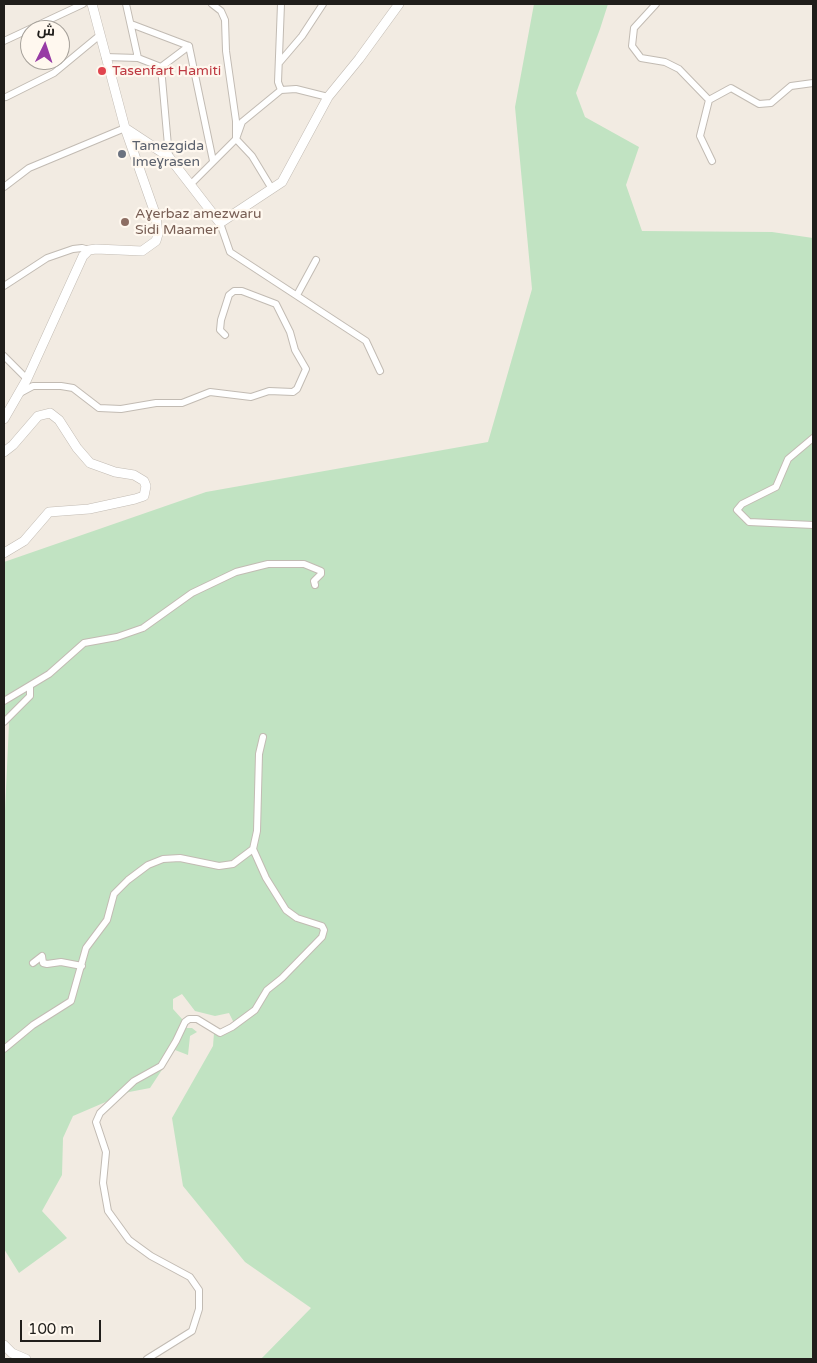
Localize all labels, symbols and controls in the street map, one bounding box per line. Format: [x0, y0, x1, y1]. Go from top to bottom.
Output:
north arrow [20, 20, 70, 70]
text: ش [36, 21, 56, 40]
place label: Tasenfart Hamiti [112, 63, 221, 79]
marker: Tasenfart Hamiti [96, 65, 108, 77]
place label: Tamezgida Imeɣrasen [132, 138, 204, 170]
marker: Tamezgida Imeɣrasen [116, 148, 128, 160]
place label: Aɣerbaz amezwaru Sidi Maamer [135, 206, 261, 238]
marker: Aɣerbaz amezwaru Sidi Maamer [119, 216, 131, 228]
scale bar [22, 1310, 104, 1342]
text: 100 m [28, 1320, 74, 1338]

